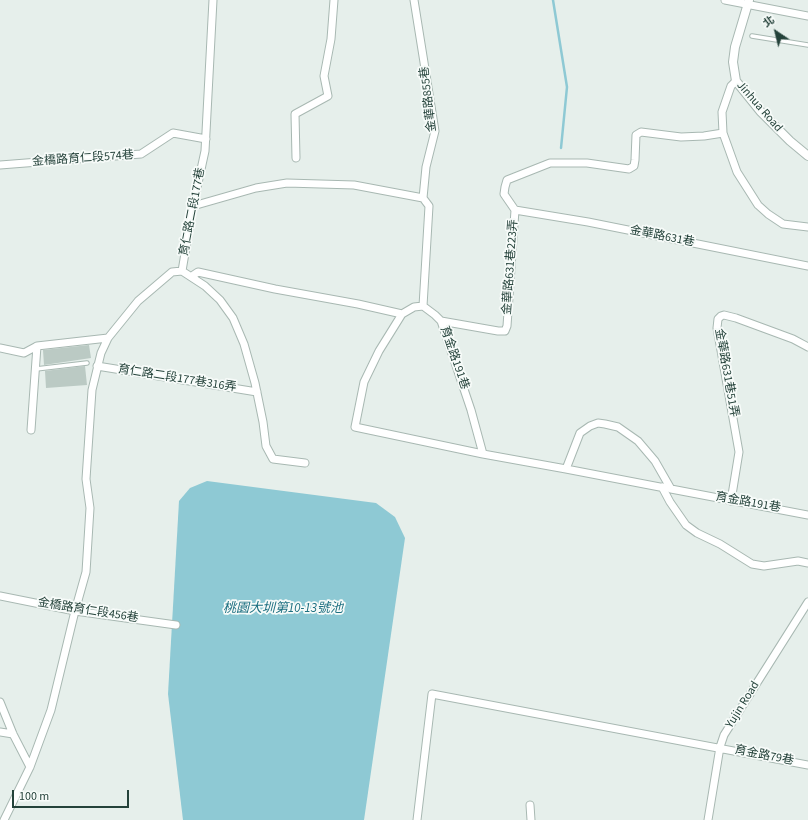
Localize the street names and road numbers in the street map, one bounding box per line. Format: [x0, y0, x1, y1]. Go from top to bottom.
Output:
street label: 金華路855巷 [418, 65, 440, 133]
street label: Jinhua Road [733, 79, 785, 135]
street label: 金橋路育仁段574巷 [32, 148, 134, 170]
street label: 育仁路二段177巷 [177, 167, 209, 257]
street label: 金華路631巷223弄 [500, 219, 522, 315]
street label: 金華路631巷 [628, 224, 696, 250]
street label: 育金路191巷 [436, 325, 472, 391]
street label: 金華路631巷51弄 [711, 328, 741, 418]
street label: 育仁路二段177巷316弄 [117, 363, 237, 395]
street label: 育金路191巷 [714, 490, 782, 516]
street label: 金橋路育仁段456巷 [37, 596, 139, 626]
street label: Yujin Road [723, 679, 763, 731]
street label: 育金路79巷 [733, 743, 795, 769]

